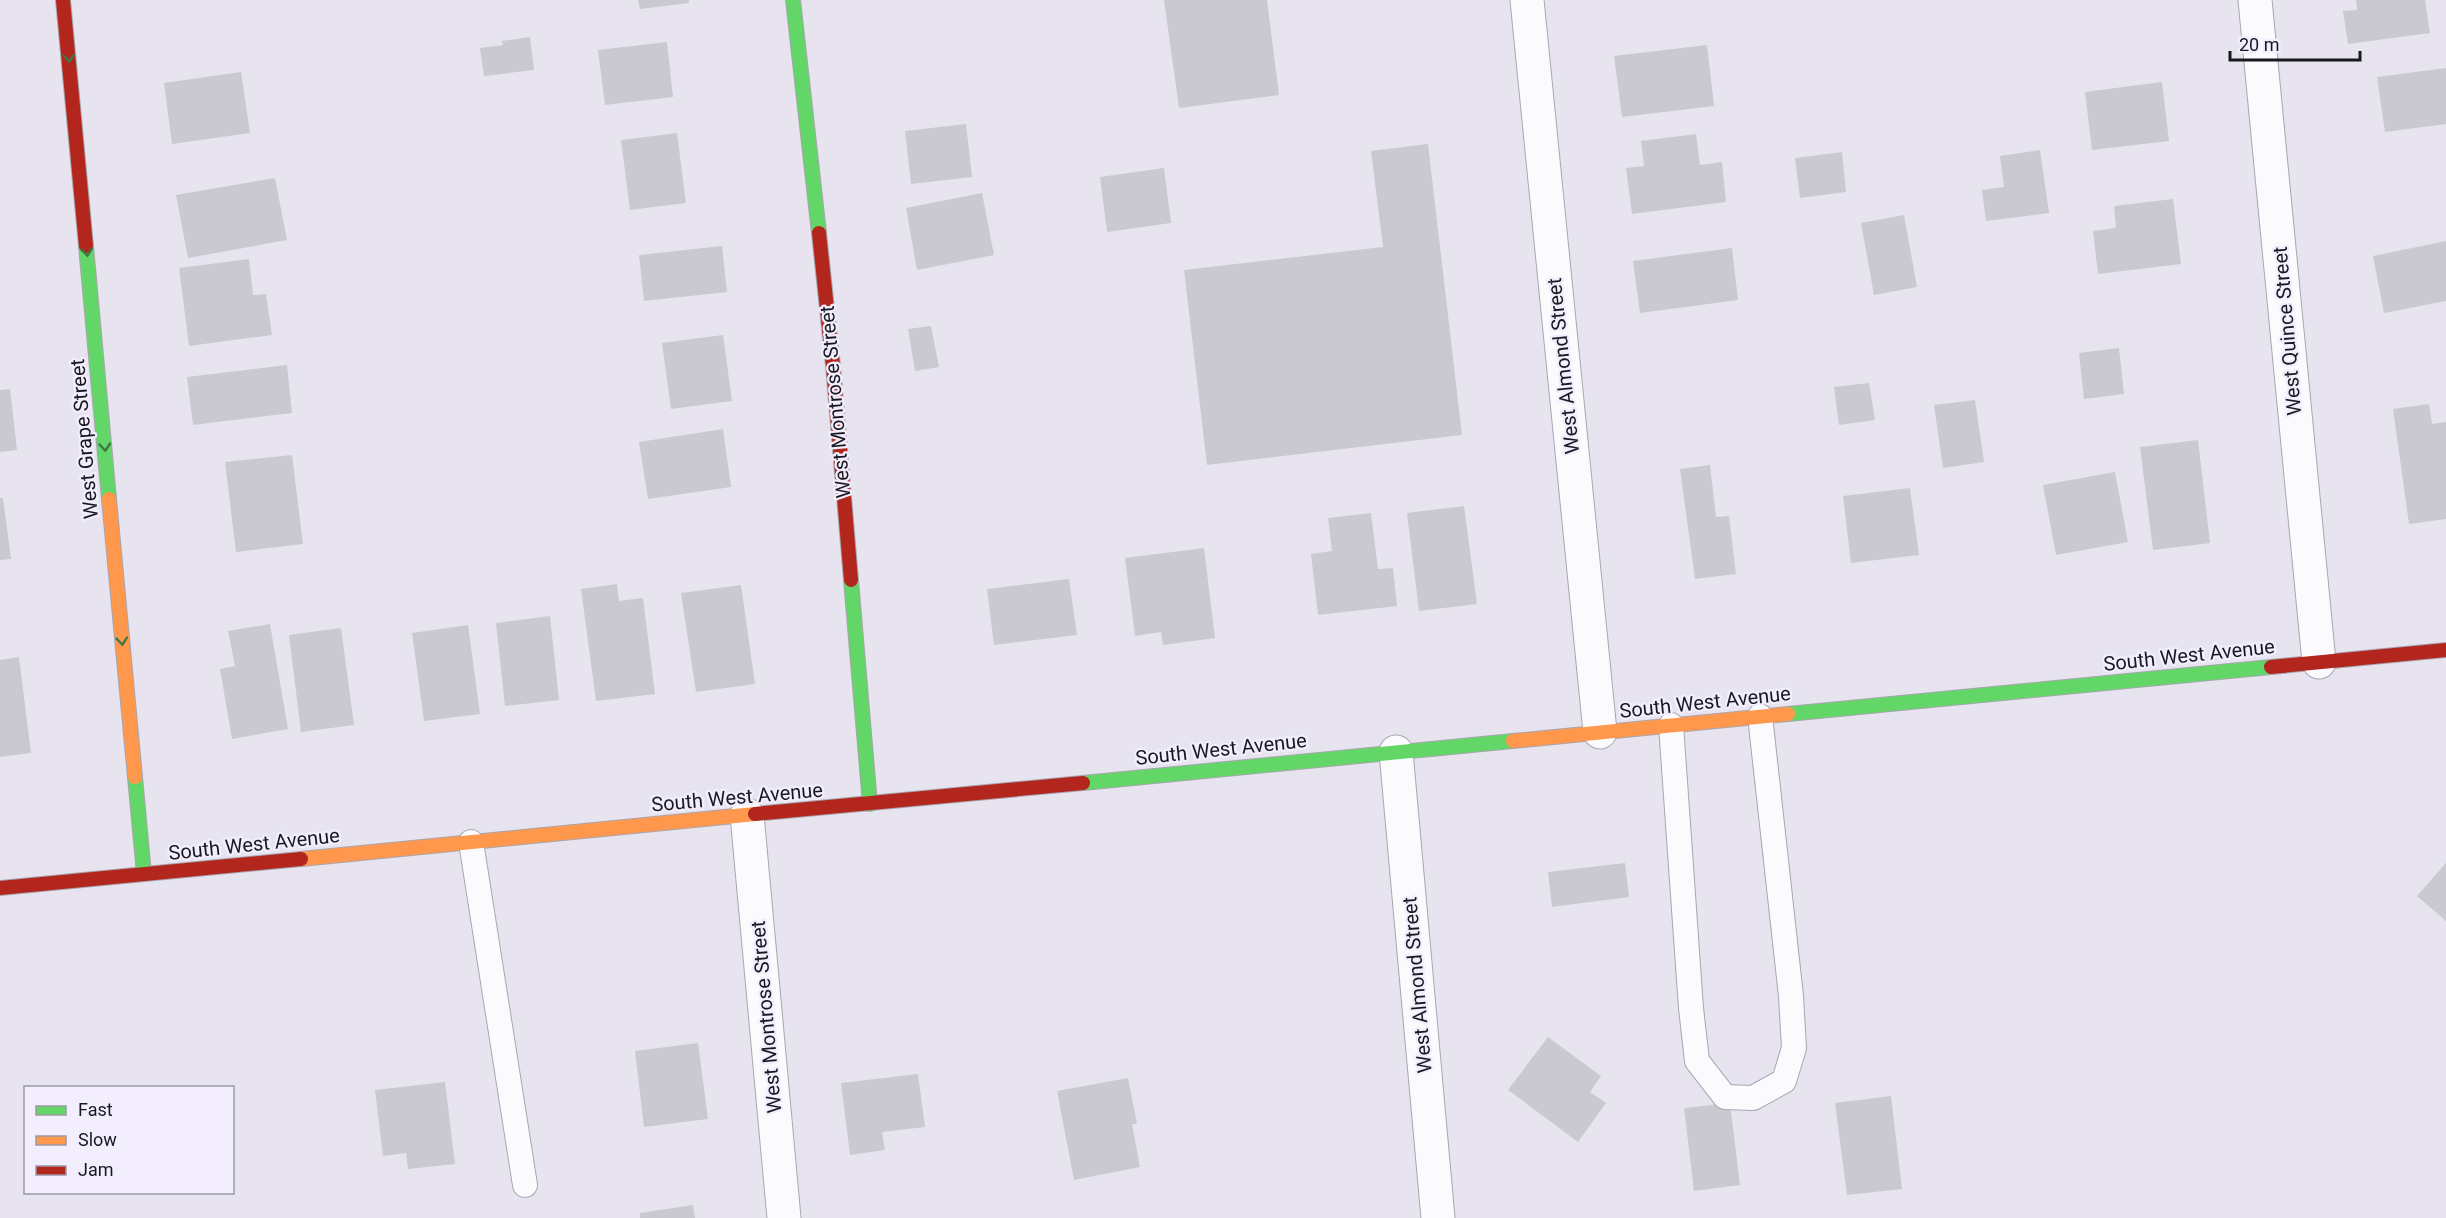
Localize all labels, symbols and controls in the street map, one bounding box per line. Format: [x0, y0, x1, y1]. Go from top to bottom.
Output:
scale bar [2230, 24, 2360, 62]
text: 20 m [2239, 34, 2279, 55]
one-way arrow [62, 54, 75, 63]
street label: West Quince Street [2268, 246, 2306, 416]
one-way arrow [80, 248, 93, 257]
street label: West Almond Street [1542, 277, 1584, 455]
street label: West Montrose Street [815, 305, 855, 499]
street label: West Grape Street [65, 358, 103, 520]
one-way arrow [98, 442, 111, 451]
street label: South West Avenue [2102, 634, 2276, 676]
one-way arrow [115, 636, 128, 645]
street label: South West Avenue [1618, 681, 1792, 723]
street label: South West Avenue [1134, 728, 1308, 770]
street label: South West Avenue [650, 778, 824, 816]
street label: South West Avenue [167, 823, 341, 865]
street label: West Almond Street [1397, 896, 1437, 1074]
street label: West Montrose Street [746, 920, 786, 1114]
legend [24, 1086, 234, 1194]
text: Fast [78, 1099, 113, 1120]
text: Slow [78, 1129, 117, 1150]
text: Jam [78, 1159, 114, 1180]

